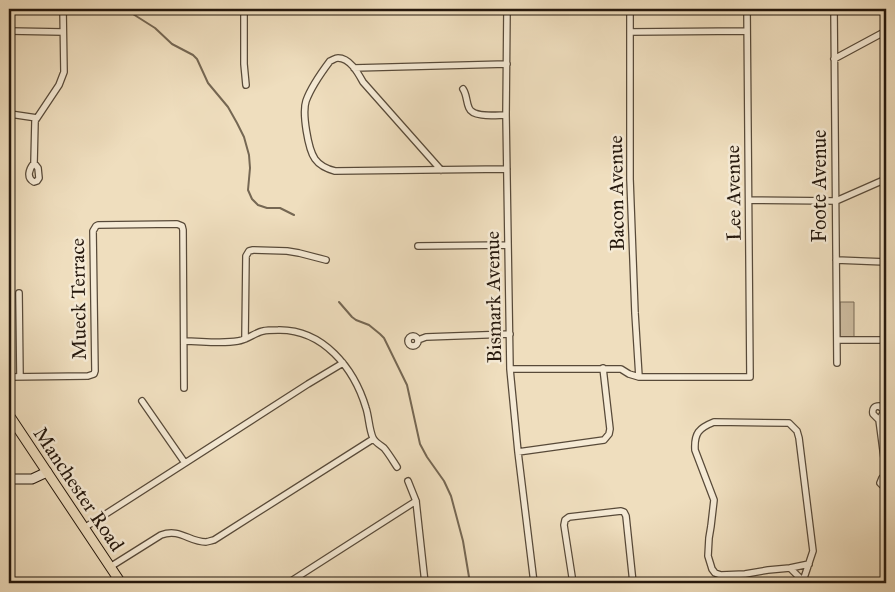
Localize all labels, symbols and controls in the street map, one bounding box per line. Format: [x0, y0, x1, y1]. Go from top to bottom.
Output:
street label: Foote Avenue [807, 130, 831, 242]
street label: Bacon Avenue [603, 135, 629, 251]
street label: Lee Avenue [720, 145, 746, 241]
street label: Bismark Avenue [480, 231, 506, 363]
street label: Mueck Terrace [65, 238, 91, 360]
street label: Manchester Road [29, 422, 129, 556]

